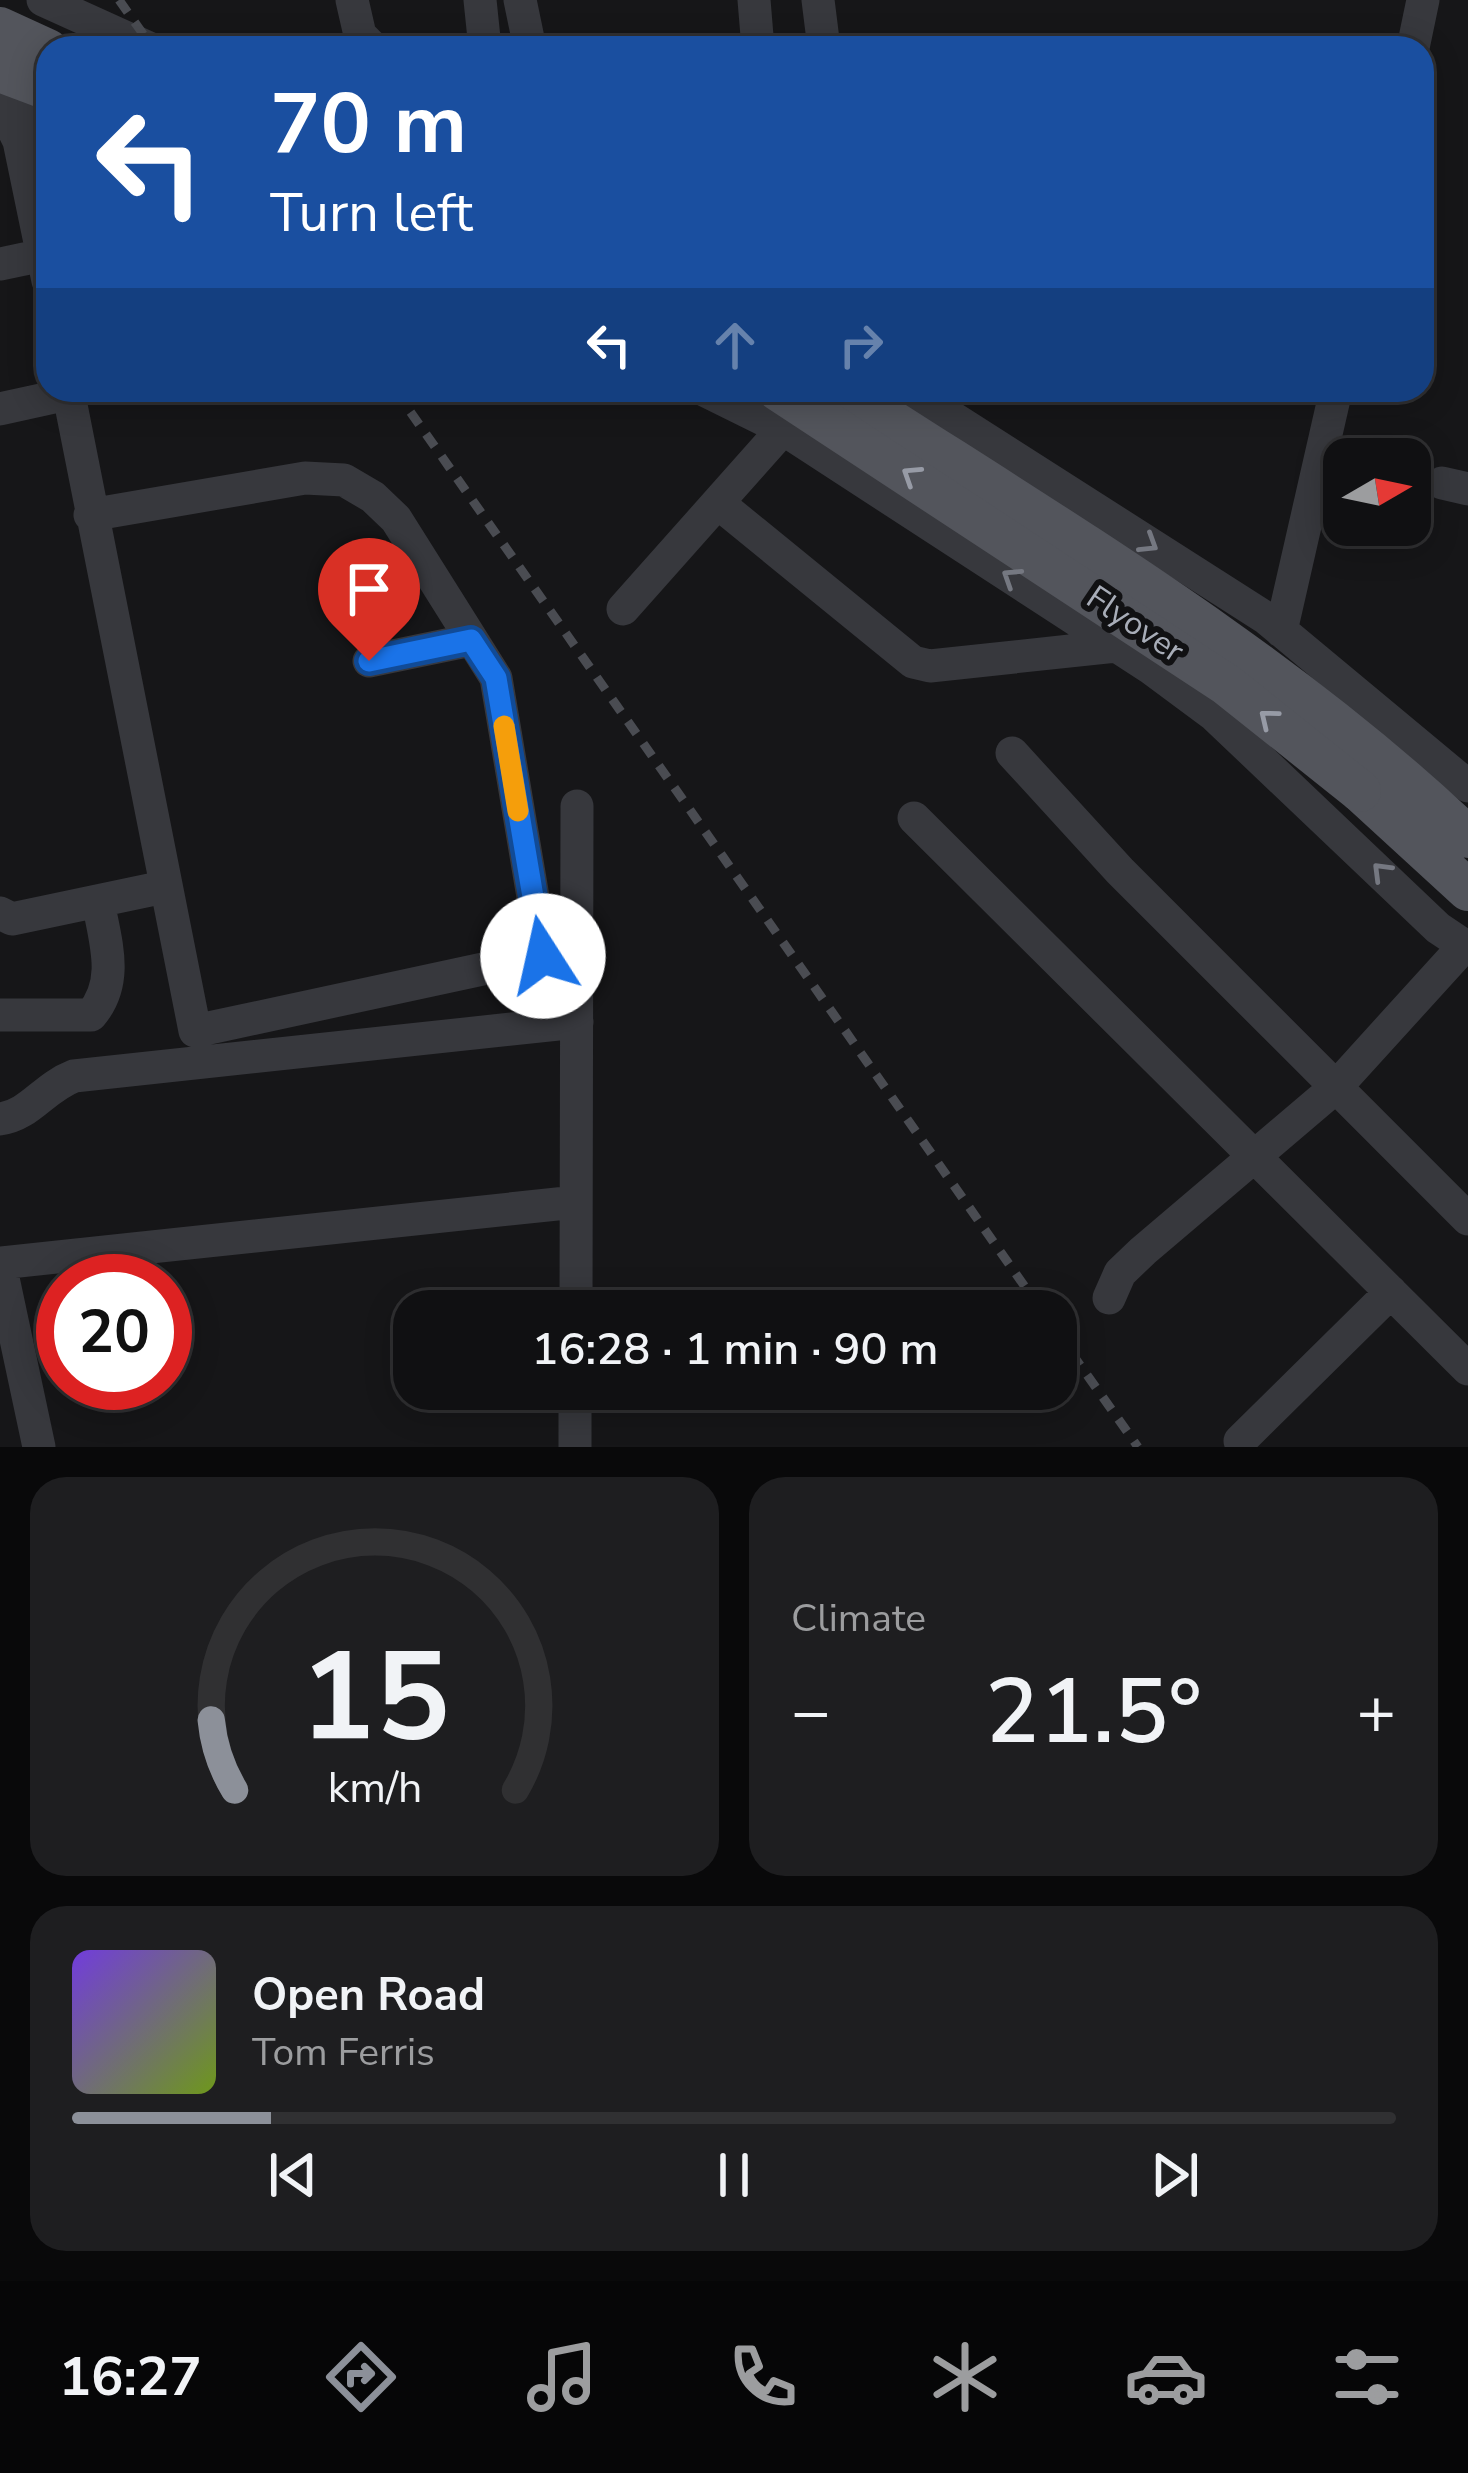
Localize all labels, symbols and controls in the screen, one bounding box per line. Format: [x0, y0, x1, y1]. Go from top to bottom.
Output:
text: 70 m [270, 67, 467, 182]
icon: left [72, 84, 228, 240]
text: Turn left [270, 176, 473, 250]
icon: left [576, 312, 642, 378]
icon: ahead [702, 312, 768, 378]
icon: right [828, 312, 894, 378]
north arrow [1323, 438, 1431, 546]
map controls [1323, 438, 1431, 546]
one-way arrow [903, 468, 925, 490]
one-way arrow [1136, 529, 1158, 552]
pin [318, 538, 420, 661]
icon: arrive [336, 556, 402, 622]
one-way arrow [1002, 569, 1024, 591]
street label: Flyover [1078, 575, 1193, 673]
one-way arrow [1260, 711, 1282, 732]
one-way arrow [1373, 863, 1395, 885]
position arrow [480, 893, 606, 1019]
speed limit sign: 20 [36, 1254, 192, 1410]
text: 16:28 · 1 min · 90 m [532, 1319, 938, 1380]
text: Climate [791, 1592, 926, 1645]
text: 15 [300, 1613, 449, 1783]
text: 21.5° [985, 1651, 1202, 1774]
text: − [791, 1667, 831, 1757]
text: + [1356, 1667, 1396, 1757]
text: km/h [327, 1758, 422, 1816]
text: Open Road [252, 1965, 485, 2026]
text: Tom Ferris [252, 2026, 435, 2079]
icon: previous [260, 2142, 326, 2208]
icon: pause [701, 2142, 767, 2208]
icon: next [1142, 2142, 1208, 2208]
icon: directions [319, 2335, 403, 2419]
icon: music [520, 2335, 604, 2419]
icon: phone [721, 2335, 805, 2419]
icon: climate [923, 2335, 1007, 2419]
icon: car [1124, 2335, 1208, 2419]
icon: filters [1325, 2335, 1409, 2419]
text: 16:27 [59, 2340, 202, 2414]

